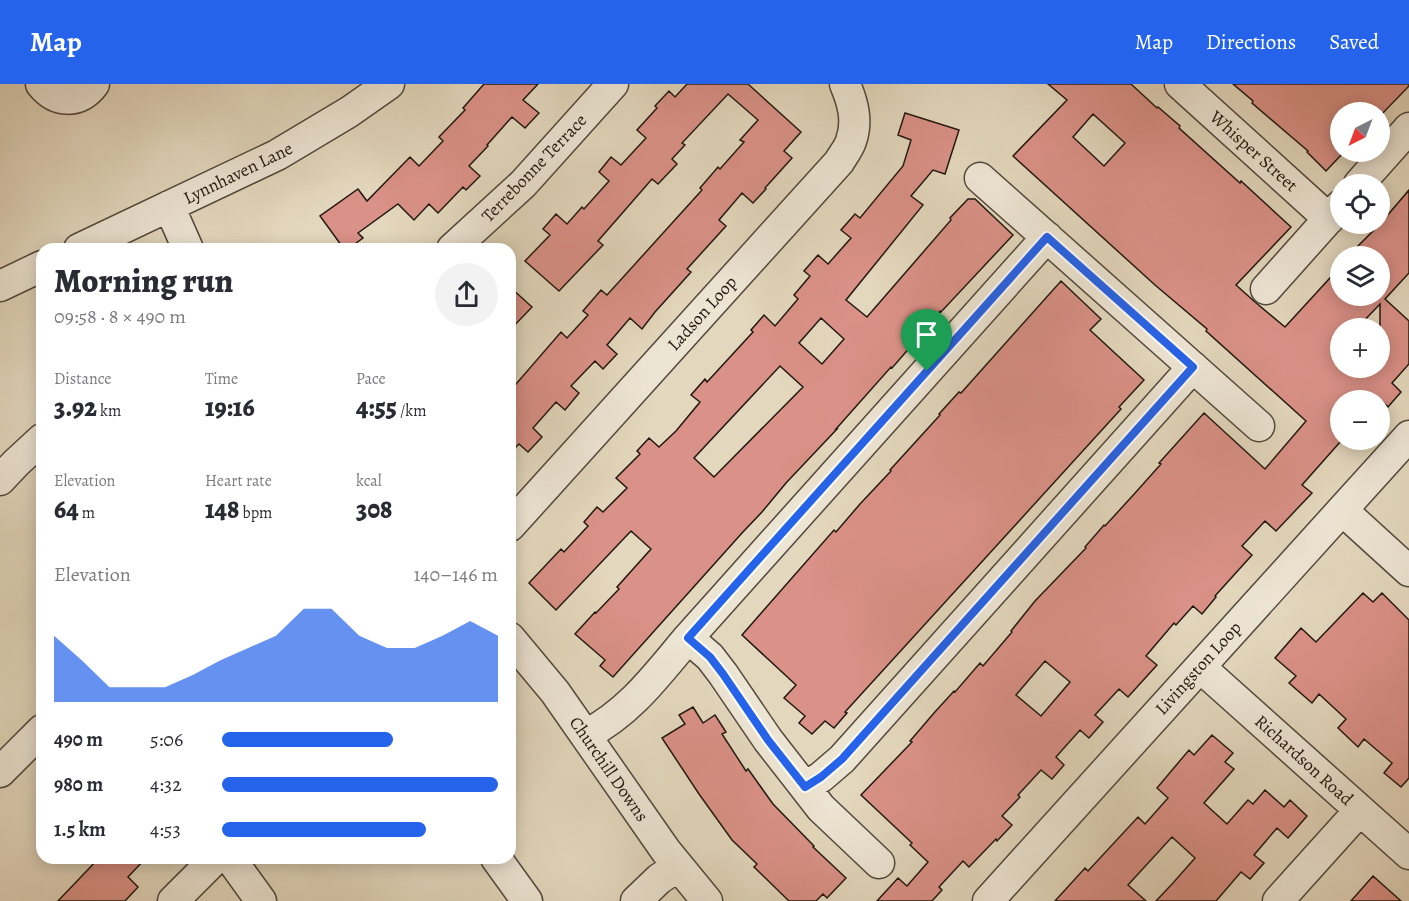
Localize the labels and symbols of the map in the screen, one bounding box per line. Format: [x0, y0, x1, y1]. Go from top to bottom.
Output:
north arrow [1330, 102, 1390, 162]
street label: Whisper Street [1204, 104, 1303, 197]
street label: Terrebonne Terrace [476, 109, 592, 227]
street label: Lynnhaven Lane [179, 136, 297, 210]
street label: Ladson Loop [662, 270, 742, 356]
pin [901, 309, 952, 371]
street label: Livingston Loop [1150, 616, 1246, 720]
street label: Richardson Road [1250, 709, 1359, 811]
street label: Churchill Downs [564, 712, 654, 826]

